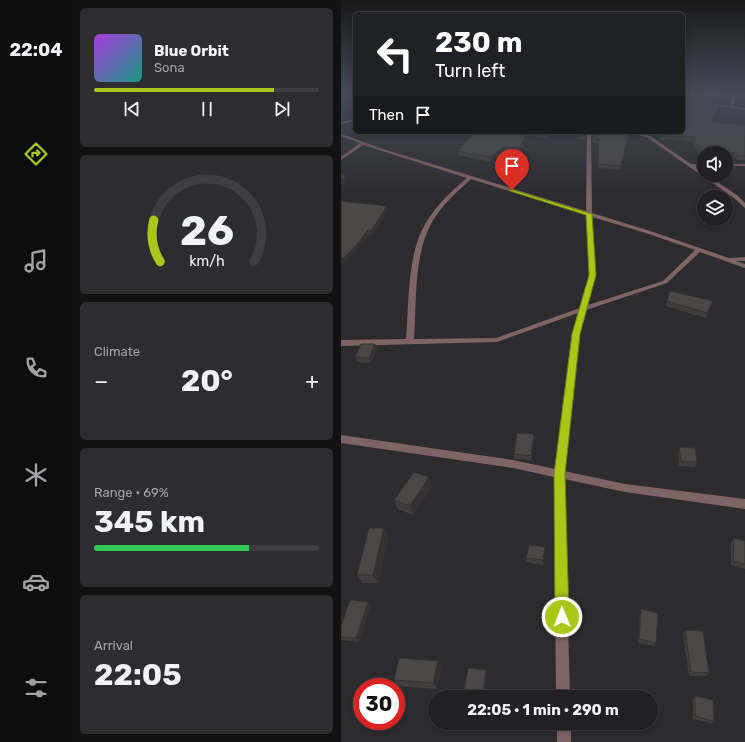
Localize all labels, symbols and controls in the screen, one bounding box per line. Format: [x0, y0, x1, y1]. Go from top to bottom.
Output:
text: 230 m [435, 26, 522, 59]
icon: left [369, 28, 421, 80]
text: 22:04 [9, 39, 63, 61]
text: Blue Orbit [154, 42, 229, 60]
text: Sona [154, 60, 185, 75]
text: Turn left [435, 60, 505, 82]
icon: previous [121, 98, 143, 120]
icon: pause [196, 98, 218, 120]
icon: next [271, 98, 293, 120]
icon: arrive [412, 104, 434, 126]
text: Then [369, 106, 404, 124]
icon: directions [22, 140, 50, 168]
map controls [697, 146, 733, 226]
button: sound [697, 146, 733, 182]
pin [495, 149, 529, 190]
icon: arrive [501, 155, 523, 177]
button: layers [697, 190, 733, 226]
text: 26 [179, 206, 234, 255]
icon: music [22, 247, 50, 275]
text: km/h [189, 253, 224, 270]
text: Climate [94, 344, 140, 359]
icon: phone [22, 354, 50, 382]
text: 20° [181, 363, 233, 399]
text: − [94, 368, 108, 395]
text: + [305, 368, 319, 395]
icon: climate [22, 461, 50, 489]
text: Range · 69% [94, 485, 169, 500]
text: 345 km [94, 504, 205, 540]
icon: car [22, 568, 50, 596]
position arrow [541, 596, 583, 638]
text: Arrival [94, 638, 133, 653]
text: 22:05 [94, 657, 182, 693]
icon: filters [22, 674, 50, 702]
speed limit sign: 30 [353, 678, 405, 730]
text: 22:05 · 1 min · 290 m [467, 701, 619, 719]

